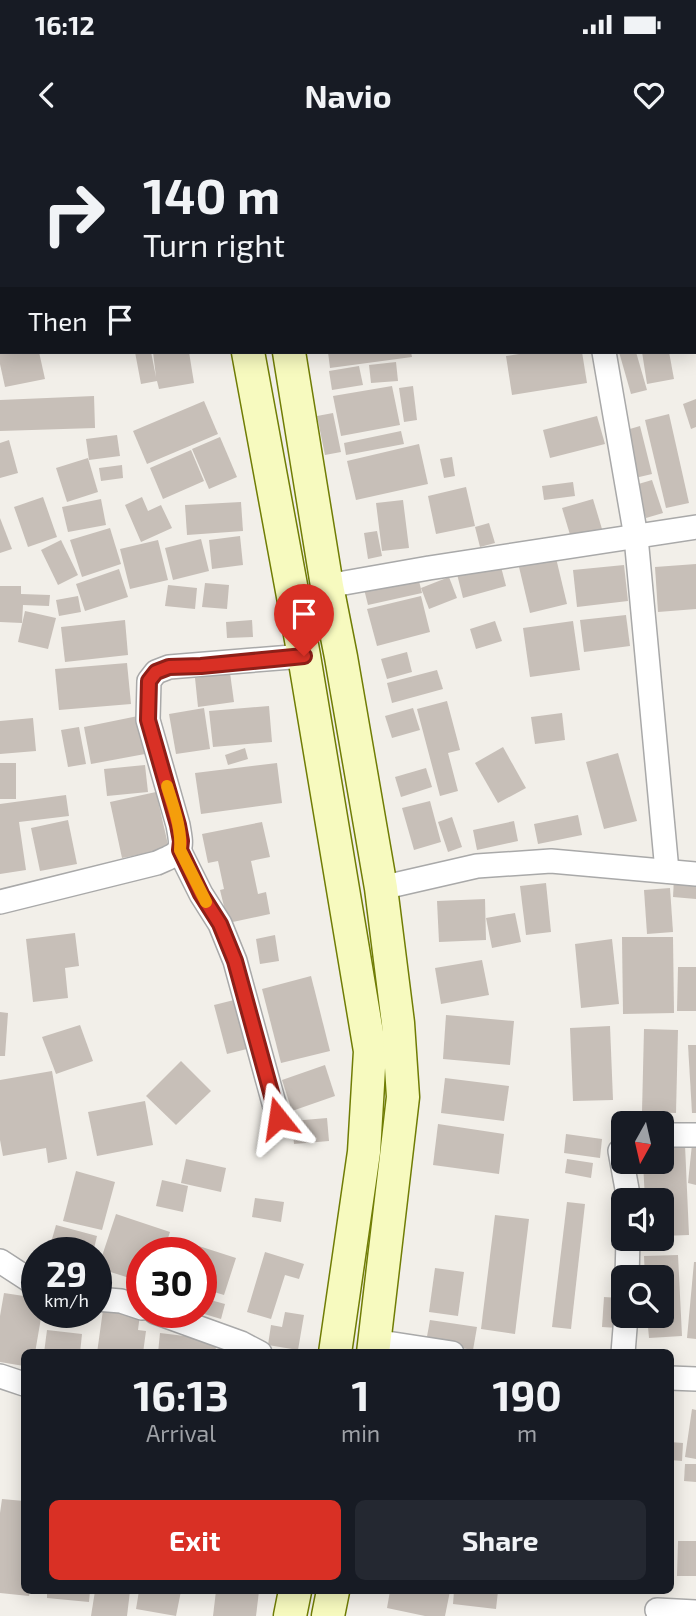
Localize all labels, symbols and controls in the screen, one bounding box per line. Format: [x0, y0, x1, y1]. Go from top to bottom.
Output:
text: 16:12 [35, 9, 95, 40]
icon: back [28, 76, 66, 114]
text: Navio [304, 76, 392, 114]
icon: heart [630, 76, 668, 114]
text: 140 m [143, 165, 280, 224]
icon: right [28, 168, 119, 259]
text: Turn right [143, 225, 285, 263]
icon: arrive [101, 301, 139, 339]
text: Then [28, 305, 87, 336]
pin [274, 584, 334, 656]
icon: arrive [285, 595, 323, 633]
position arrow [241, 1081, 315, 1155]
north arrow [611, 1111, 674, 1174]
map controls [611, 1111, 674, 1328]
button: sound [611, 1188, 674, 1251]
speed limit sign: 30 [126, 1237, 217, 1328]
text: 29 [46, 1252, 87, 1294]
button: search [611, 1265, 674, 1328]
text: km/h [44, 1289, 89, 1311]
text: 16:13 [133, 1369, 229, 1419]
text: 1 [352, 1369, 370, 1419]
text: 190 [492, 1369, 562, 1419]
text: Arrival [146, 1419, 216, 1447]
text: min [341, 1419, 380, 1447]
text: m [517, 1419, 537, 1447]
button: Exit [49, 1500, 341, 1580]
button: Share [355, 1500, 646, 1580]

